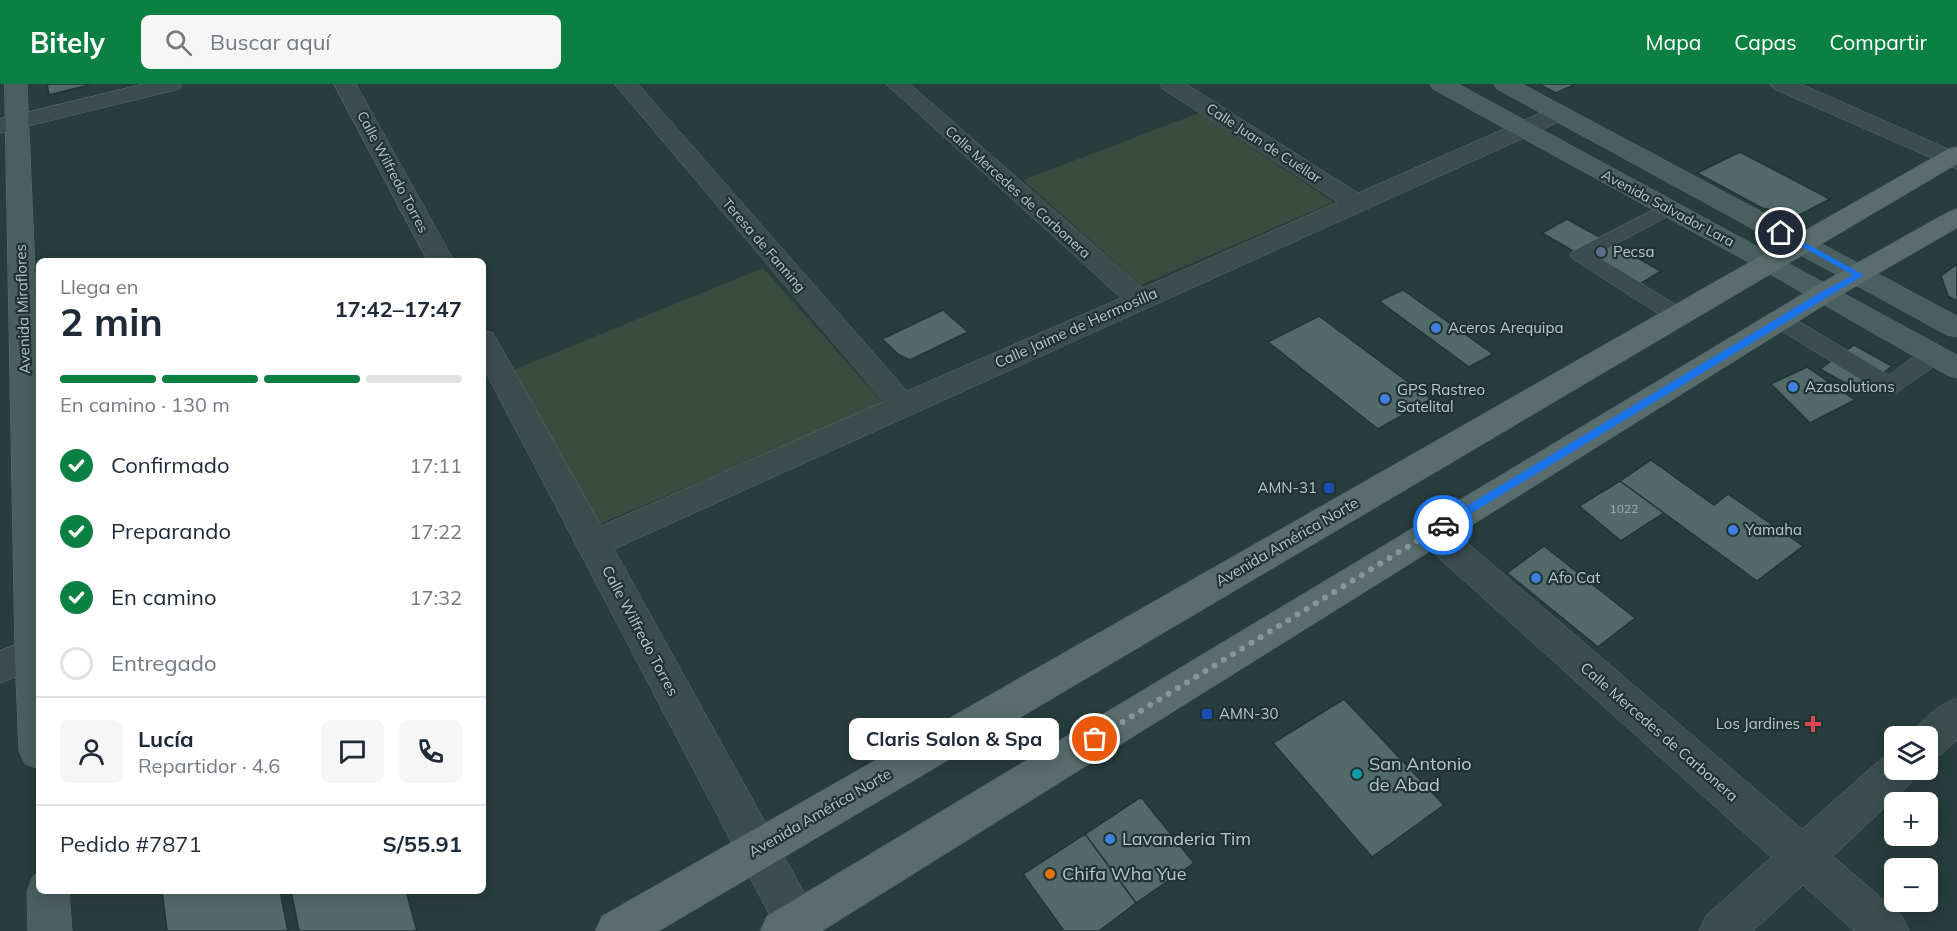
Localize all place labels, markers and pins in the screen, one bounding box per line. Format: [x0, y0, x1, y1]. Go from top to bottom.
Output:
pin [1755, 207, 1806, 258]
place label: Pecsa [1613, 242, 1654, 261]
marker: Pecsa [1594, 245, 1608, 259]
place label: Aceros Arequipa [1448, 318, 1563, 337]
marker: Aceros Arequipa [1429, 321, 1443, 335]
place label: Azasolutions [1805, 377, 1895, 396]
place label: GPS Rastreo Satelital [1397, 380, 1485, 416]
marker: Azasolutions [1786, 380, 1800, 394]
marker: GPS Rastreo Satelital [1378, 392, 1392, 406]
place label: AMN-31 [1257, 478, 1317, 497]
marker: AMN-31 [1322, 481, 1336, 495]
place label: Yamaha [1744, 520, 1802, 539]
marker: Yamaha [1726, 523, 1740, 537]
place label: Afo Cat [1548, 568, 1601, 587]
marker: Afo Cat [1529, 571, 1543, 585]
place label: AMN-30 [1219, 704, 1279, 723]
marker: AMN-30 [1200, 707, 1214, 721]
pin [1069, 713, 1120, 764]
place label: Los Jardines [1716, 714, 1800, 733]
marker: Los Jardines [1804, 715, 1822, 733]
callout: Claris Salon & Spa [849, 718, 1059, 760]
place label: San Antonio de Abad [1369, 752, 1472, 796]
marker: San Antonio de Abad [1350, 767, 1364, 781]
place label: Lavanderia Tim [1122, 827, 1251, 850]
marker: Lavanderia Tim [1103, 832, 1117, 846]
place label: Chifa Wha Yue [1062, 862, 1187, 885]
marker: Chifa Wha Yue [1043, 867, 1057, 881]

